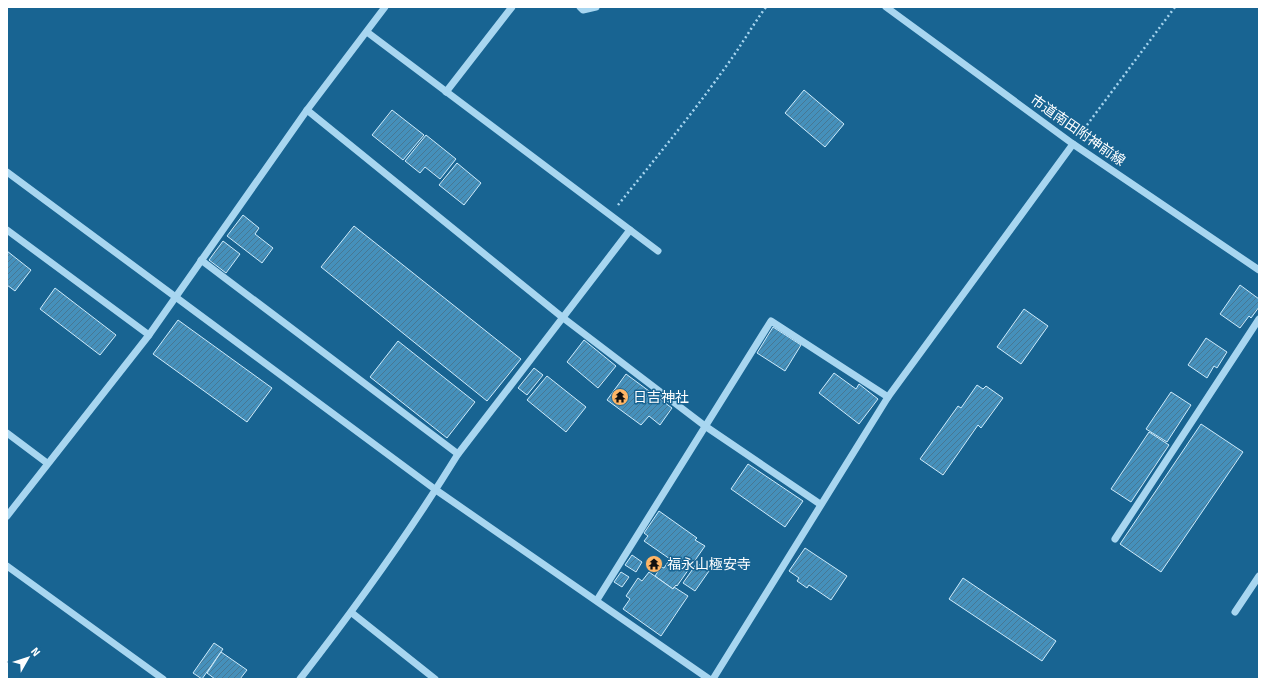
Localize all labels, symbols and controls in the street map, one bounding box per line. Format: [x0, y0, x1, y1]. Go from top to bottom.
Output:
street label: 市道南田附神前線 [1027, 91, 1128, 169]
temple icon: 日吉神社 [610, 387, 630, 407]
place label: 日吉神社 [633, 389, 689, 406]
temple icon: 福永山極安寺 [644, 554, 664, 574]
place label: 福永山極安寺 [667, 556, 751, 573]
north arrow [8, 638, 48, 678]
text: N [28, 645, 43, 659]

